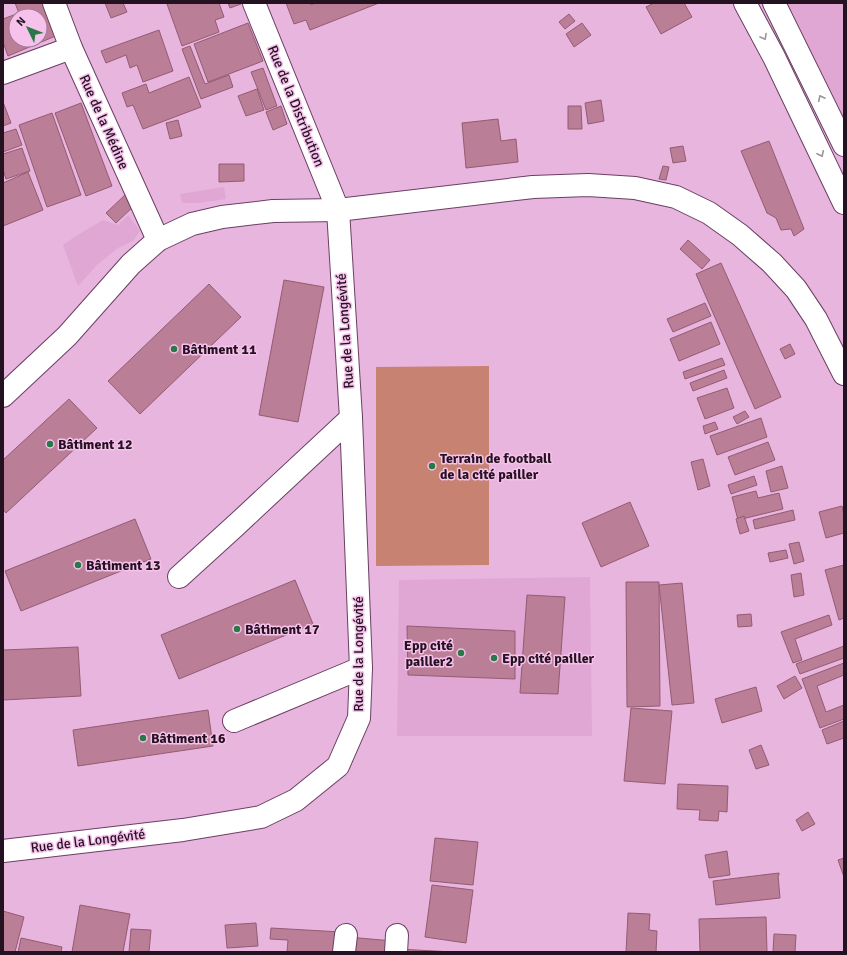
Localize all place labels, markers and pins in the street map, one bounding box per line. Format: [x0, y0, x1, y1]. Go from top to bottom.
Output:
place label: Bâtiment 11 [182, 341, 257, 358]
marker: Bâtiment 11 [169, 344, 179, 354]
place label: Bâtiment 12 [58, 436, 132, 453]
marker: Bâtiment 12 [45, 439, 55, 449]
place label: Terrain de football de la cité pailler [440, 450, 552, 483]
marker: Terrain de football de la cité pailler [427, 461, 437, 471]
place label: Bâtiment 13 [86, 557, 160, 574]
marker: Bâtiment 13 [73, 560, 83, 570]
place label: Bâtiment 17 [245, 621, 320, 638]
marker: Bâtiment 17 [232, 624, 242, 634]
place label: Epp cité pailler2 [404, 637, 453, 670]
marker: Epp cité pailler2 [456, 648, 466, 658]
place label: Epp cité pailler [502, 650, 595, 667]
marker: Epp cité pailler [489, 653, 499, 663]
place label: Bâtiment 16 [151, 730, 226, 747]
marker: Bâtiment 16 [138, 733, 148, 743]

